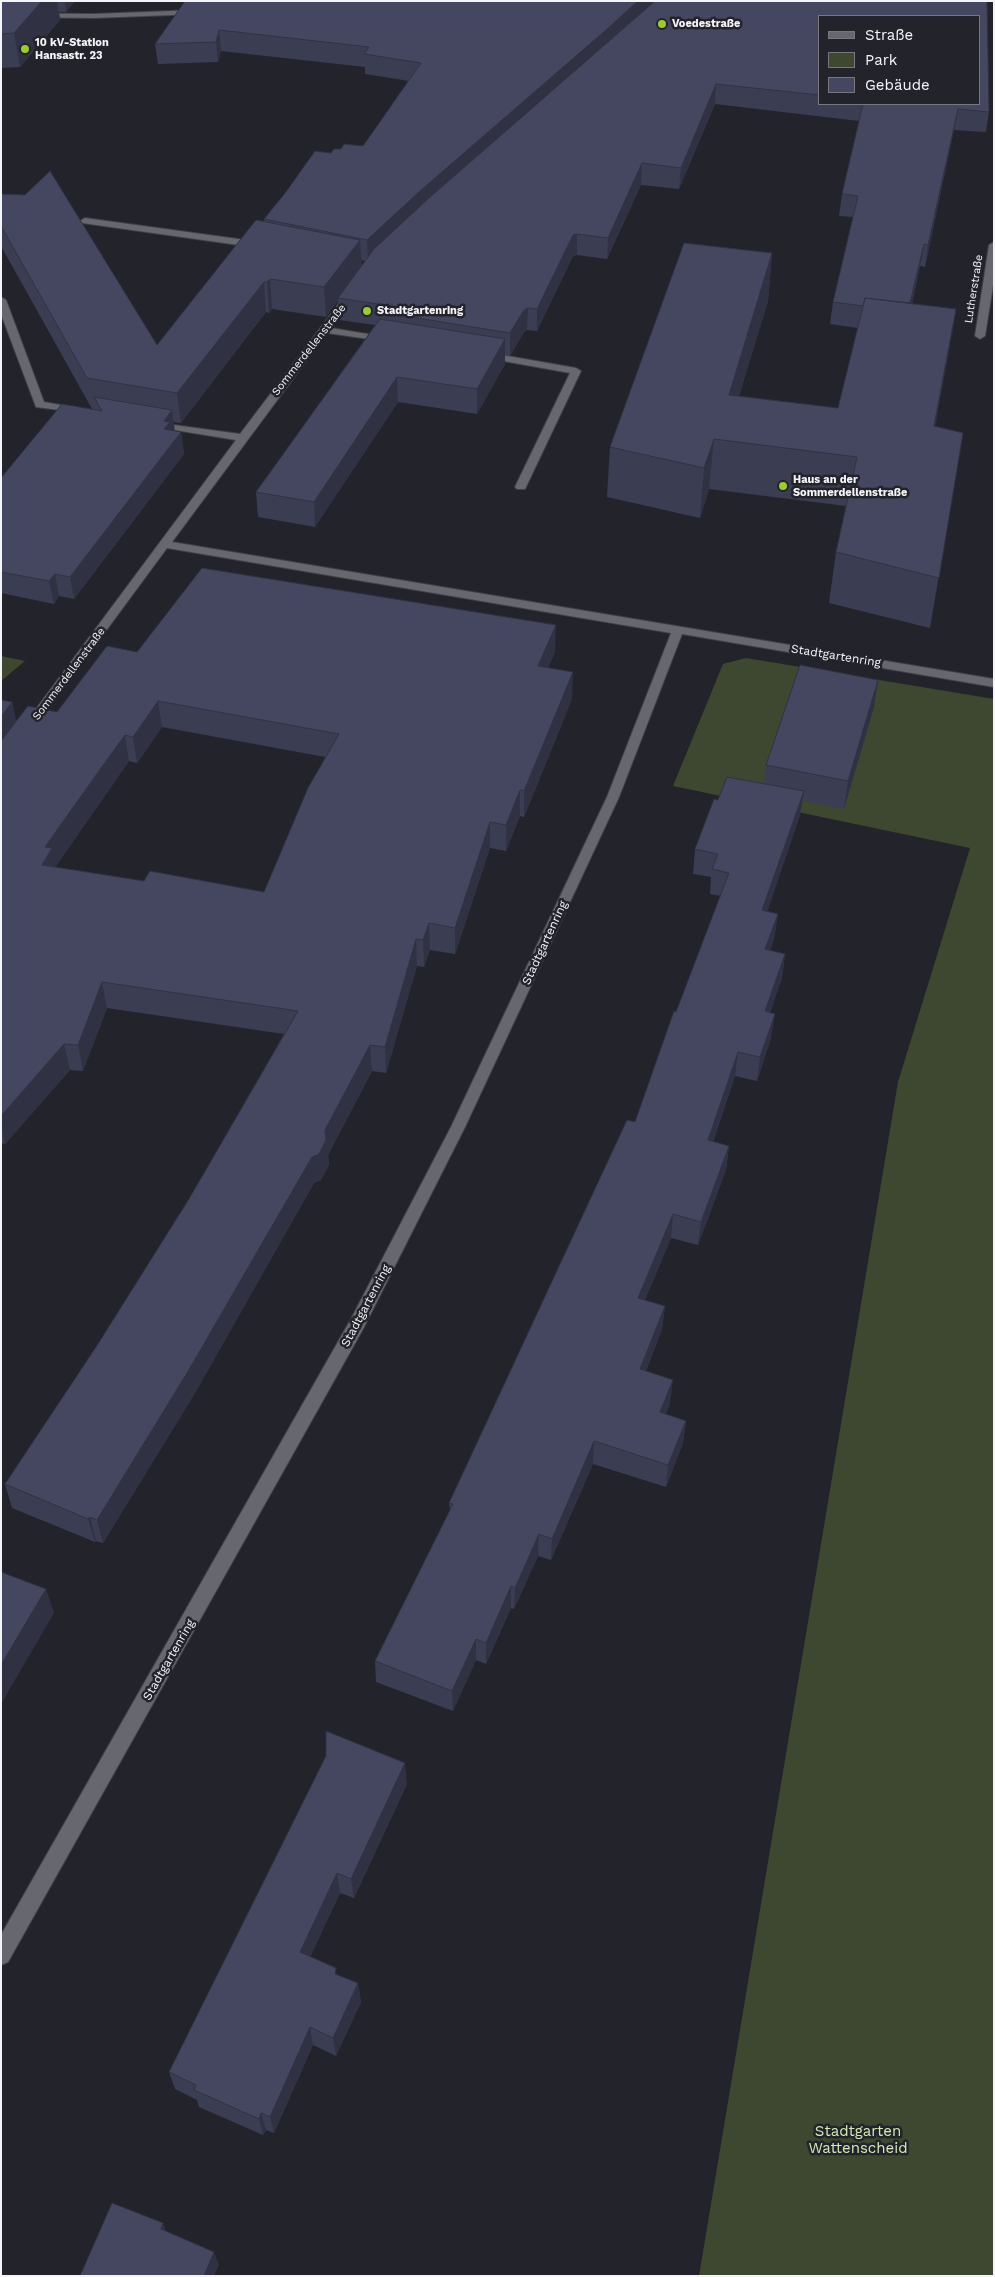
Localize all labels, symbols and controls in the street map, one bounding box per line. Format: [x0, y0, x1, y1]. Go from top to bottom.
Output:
legend [818, 15, 980, 105]
place label: Voedestraße [672, 17, 740, 31]
marker: Voedestraße [656, 18, 668, 30]
text: Straße [865, 26, 913, 44]
place label: 10 kV-Station Hansastr. 23 [35, 36, 109, 62]
marker: 10 kV-Station Hansastr. 23 [19, 43, 31, 55]
text: Park [865, 51, 897, 69]
text: Gebäude [865, 76, 930, 94]
street label: Lutherstraße [962, 254, 986, 324]
street label: Sommerdellenstraße [269, 302, 349, 398]
place label: Stadtgartenring [377, 304, 463, 318]
marker: Stadtgartenring [361, 305, 373, 317]
place label: Haus an der Sommerdellenstraße [793, 473, 907, 499]
marker: Haus an der Sommerdellenstraße [777, 480, 789, 492]
street label: Sommerdellenstraße [30, 625, 108, 723]
street label: Stadtgartenring [790, 642, 882, 670]
street label: Stadtgartenring [519, 899, 571, 987]
street label: Stadtgartenring [338, 1262, 394, 1350]
street label: Stadtgartenring [140, 1617, 198, 1703]
park label: Stadtgarten Wattenscheid [808, 2123, 908, 2158]

